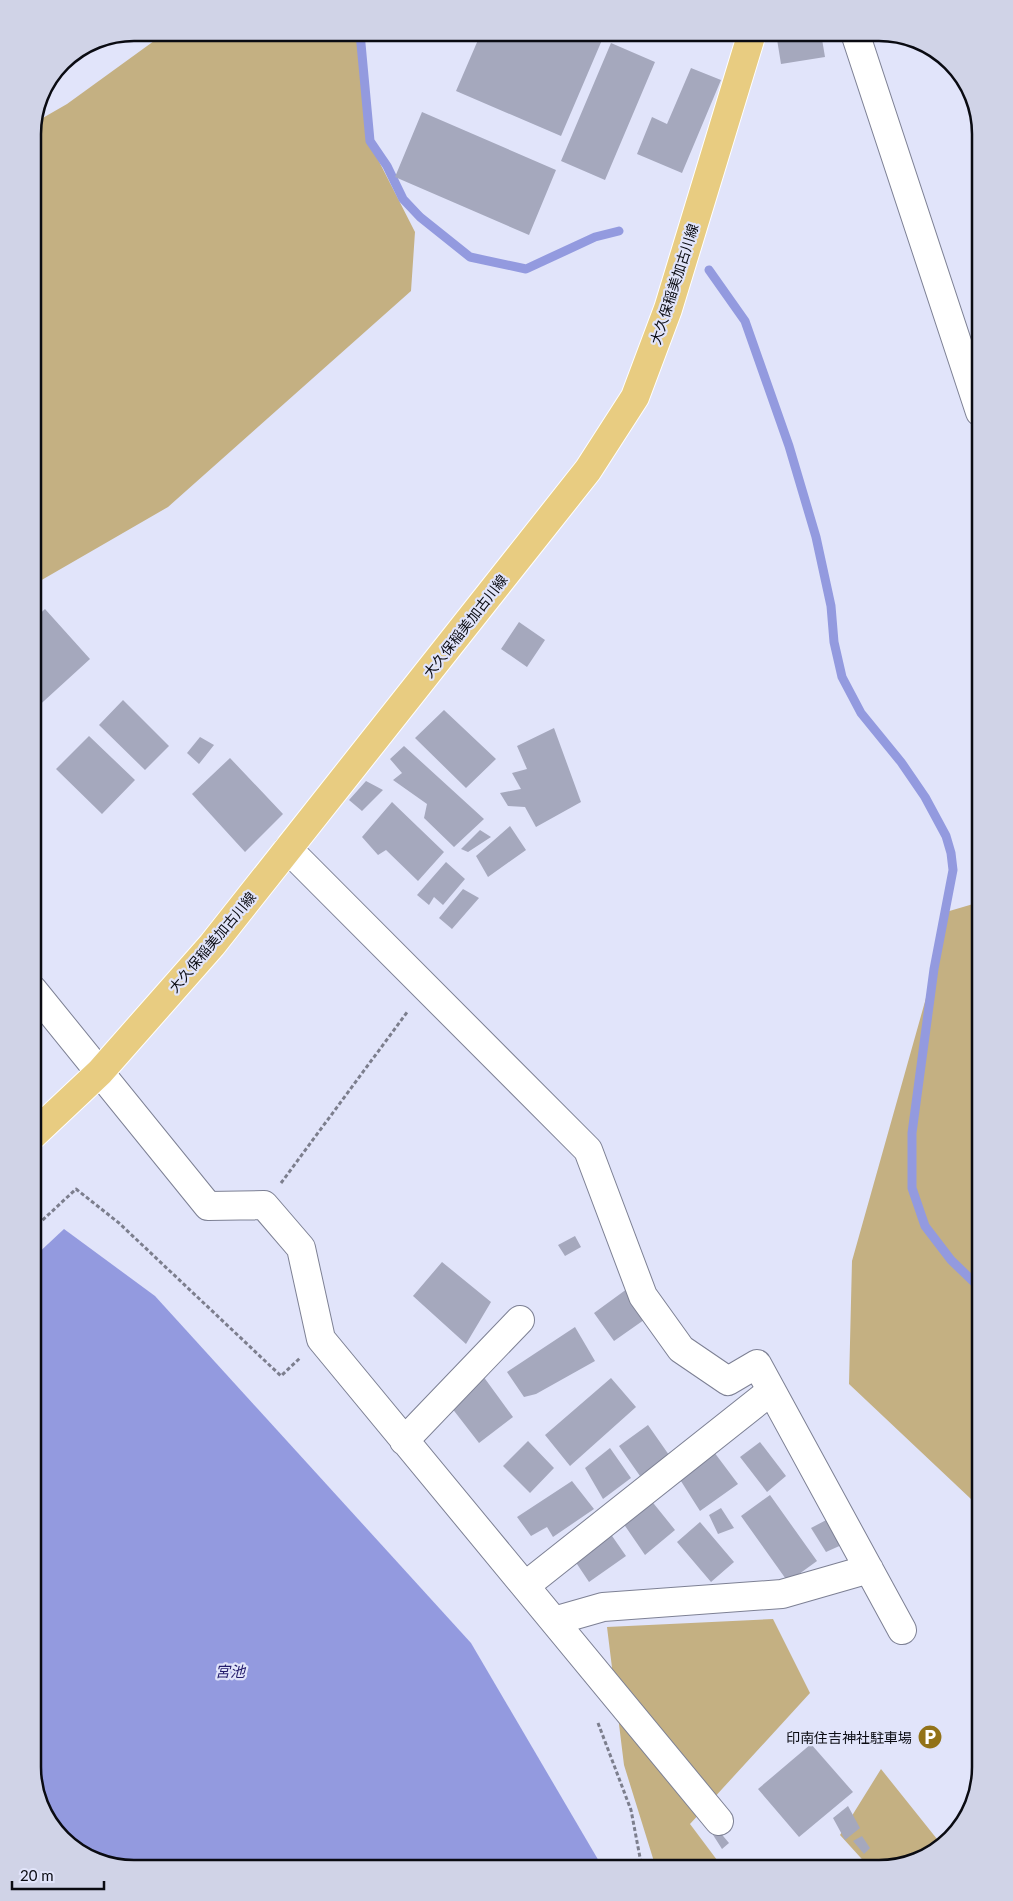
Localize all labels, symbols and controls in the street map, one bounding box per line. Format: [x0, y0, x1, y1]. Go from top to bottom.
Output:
street label: 大久保稲美加古川線 [646, 221, 702, 347]
street label: 大久保稲美加古川線 [420, 571, 510, 681]
street label: 大久保稲美加古川線 [165, 888, 259, 996]
water label: 宮池 [215, 1662, 247, 1680]
parking icon: 印南住吉神社駐車場 [917, 1724, 943, 1750]
place label: 印南住吉神社駐車場 [786, 1729, 912, 1746]
scale bar [12, 1858, 105, 1890]
text: 20 m [20, 1866, 54, 1884]

